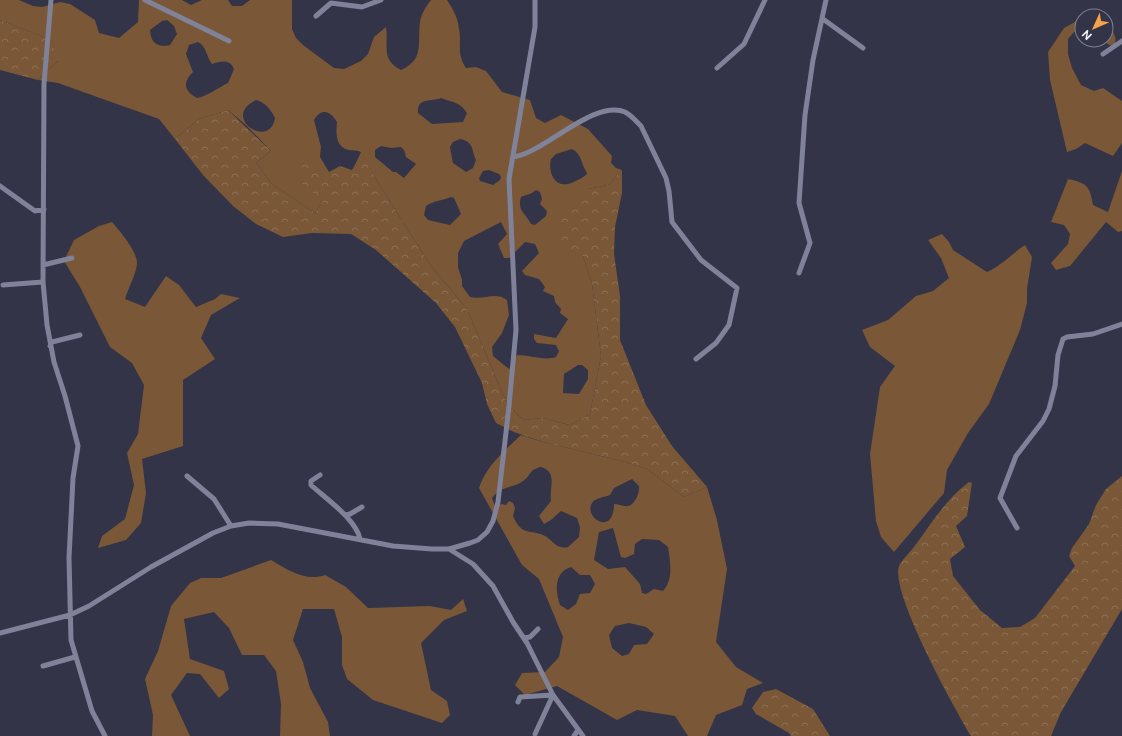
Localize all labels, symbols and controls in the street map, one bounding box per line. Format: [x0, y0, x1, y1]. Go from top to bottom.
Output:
north arrow [1074, 8, 1114, 48]
text: N [1080, 28, 1094, 42]

